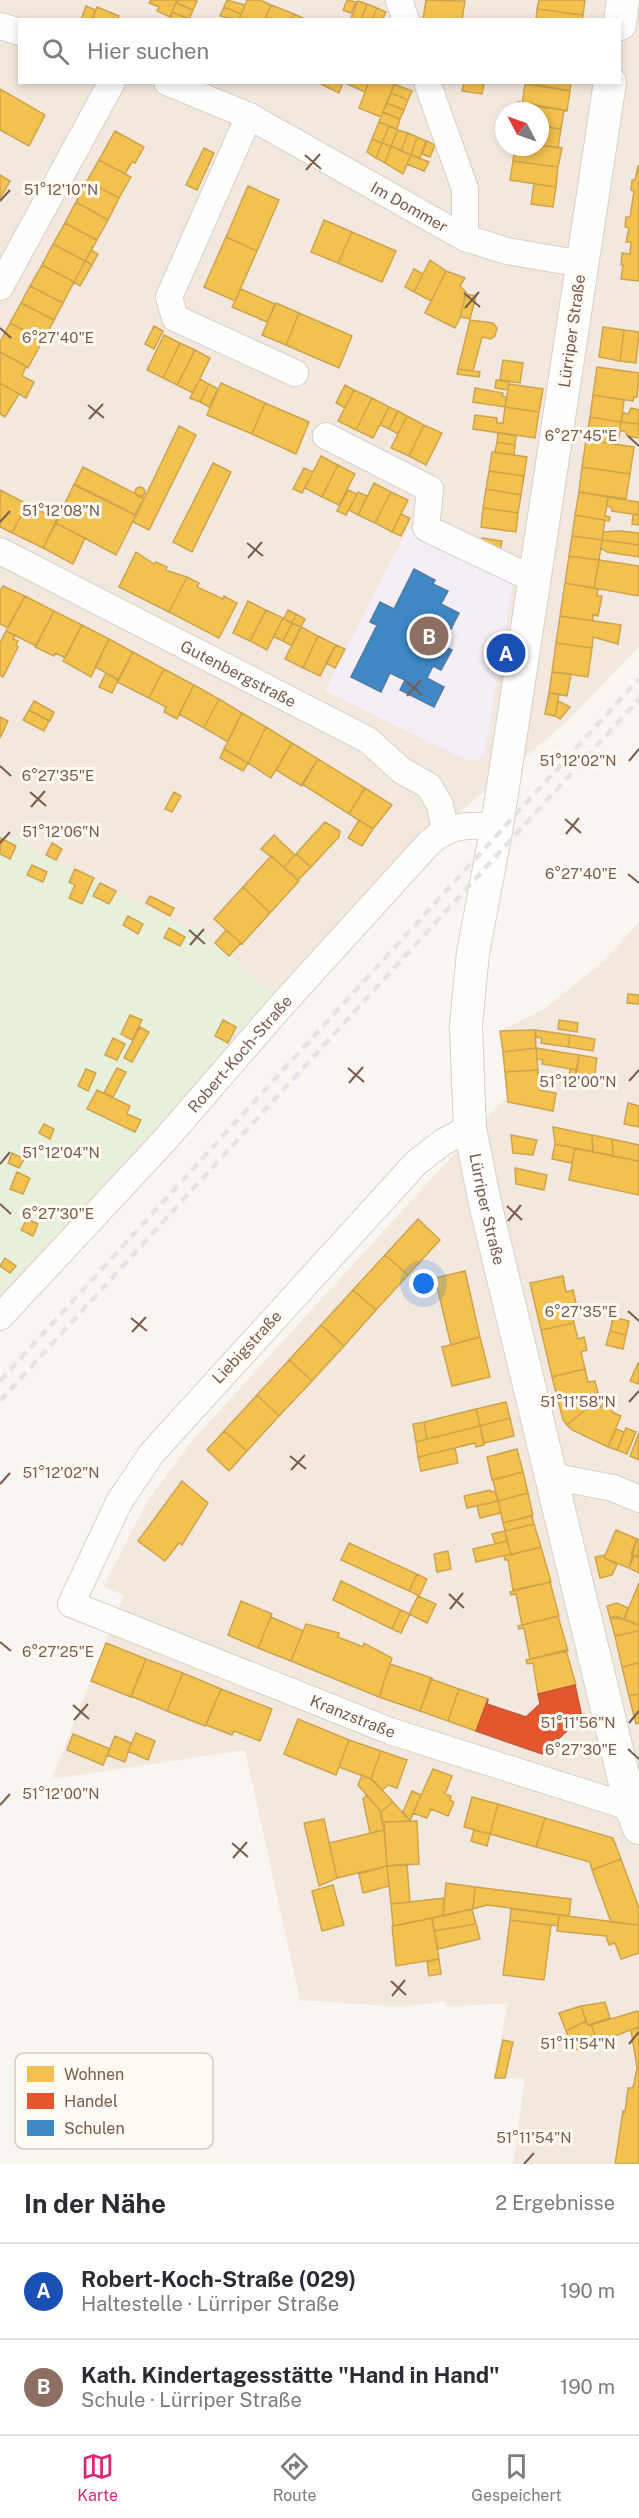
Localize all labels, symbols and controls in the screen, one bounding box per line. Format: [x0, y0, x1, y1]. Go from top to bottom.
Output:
search box [18, 18, 621, 84]
icon: search [39, 35, 72, 68]
text: Hier suchen [87, 38, 209, 64]
north arrow [495, 102, 549, 156]
street label: Im Dommer [368, 177, 451, 236]
text: 51°12'10"N [24, 181, 98, 198]
street label: Lürriper Straße [555, 273, 589, 389]
text: 6°27'40"E [22, 329, 94, 346]
text: 6°27'45"E [545, 427, 617, 444]
text: 51°12'08"N [22, 502, 100, 519]
pin: B [410, 614, 448, 658]
pin: A [486, 630, 526, 676]
street label: Gutenbergstraße [178, 636, 299, 711]
text: 51°12'02"N [539, 752, 617, 769]
text: 6°27'35"E [22, 767, 94, 784]
text: 51°12'06"N [22, 823, 100, 840]
text: 6°27'40"E [545, 865, 617, 882]
street label: Robert-Koch-Straße [184, 991, 296, 1116]
text: 51°12'00"N [539, 1073, 617, 1090]
text: 51°12'04"N [22, 1144, 100, 1161]
street label: Lürriper Straße [466, 1151, 509, 1267]
text: 6°27'30"E [22, 1205, 94, 1222]
your location [409, 1269, 438, 1298]
text: 6°27'35"E [545, 1303, 617, 1320]
street label: Liebigstraße [208, 1307, 286, 1387]
text: 51°11'58"N [540, 1393, 616, 1410]
text: 51°12'02"N [22, 1464, 100, 1481]
text: 6°27'25"E [22, 1643, 94, 1660]
street label: Kranzstraße [307, 1691, 398, 1742]
text: 51°11'56"N [540, 1714, 616, 1731]
text: 6°27'30"E [545, 1741, 617, 1758]
text: 51°12'00"N [22, 1785, 100, 1802]
text: 51°11'54"N [540, 2035, 616, 2052]
legend [15, 2053, 213, 2149]
text: Wohnen [64, 2065, 124, 2084]
text: Handel [64, 2092, 118, 2111]
text: Schulen [64, 2119, 125, 2138]
text: 51°11'54"N [496, 2129, 572, 2146]
text: In der Nähe [24, 2188, 166, 2219]
text: 2 Ergebnisse [495, 2191, 615, 2215]
text: Robert-Koch-Straße (029) [81, 2266, 356, 2292]
text: A [36, 2279, 51, 2303]
text: 190 m [560, 2279, 615, 2303]
text: Haltestelle · Lürriper Straße [81, 2292, 339, 2316]
text: Kath. Kindertagesstätte "Hand in Hand" [81, 2362, 500, 2388]
text: B [37, 2375, 50, 2399]
text: 190 m [560, 2375, 615, 2399]
text: Schule · Lürriper Straße [81, 2388, 302, 2412]
tab: Karte [77, 2450, 118, 2505]
tab: Route [273, 2450, 317, 2505]
tab: Gespeichert [471, 2450, 562, 2505]

